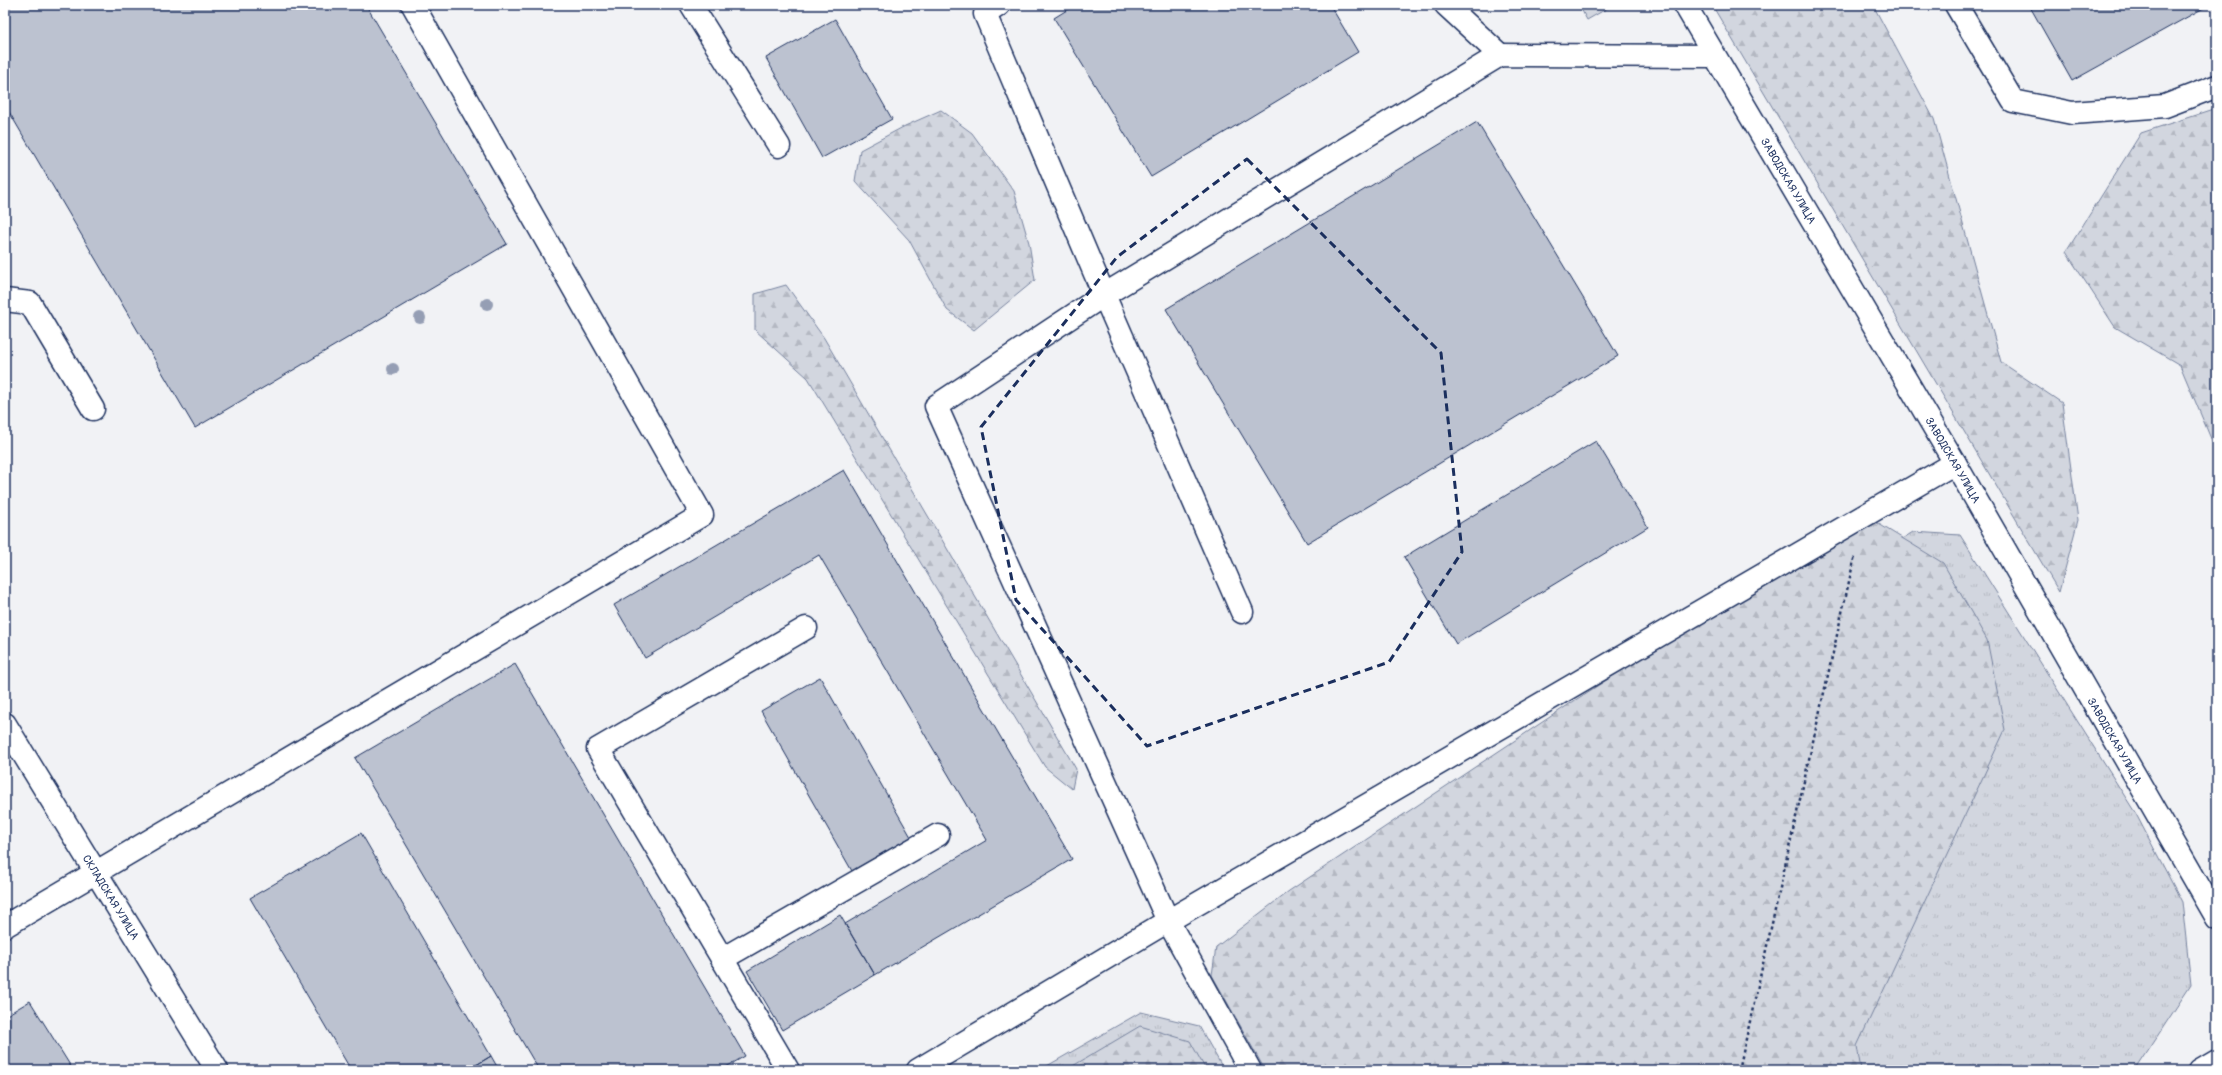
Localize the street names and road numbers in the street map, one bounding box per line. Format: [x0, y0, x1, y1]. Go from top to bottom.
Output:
street label: ЗАВОДСКАЯ УЛИЦА [1758, 135, 1819, 226]
street label: ЗАВОДСКАЯ УЛИЦА [1923, 415, 1983, 505]
street label: ЗАВОДСКАЯ УЛИЦА [2085, 695, 2145, 786]
street label: СКЛАДСКАЯ УЛИЦА [80, 852, 142, 942]

